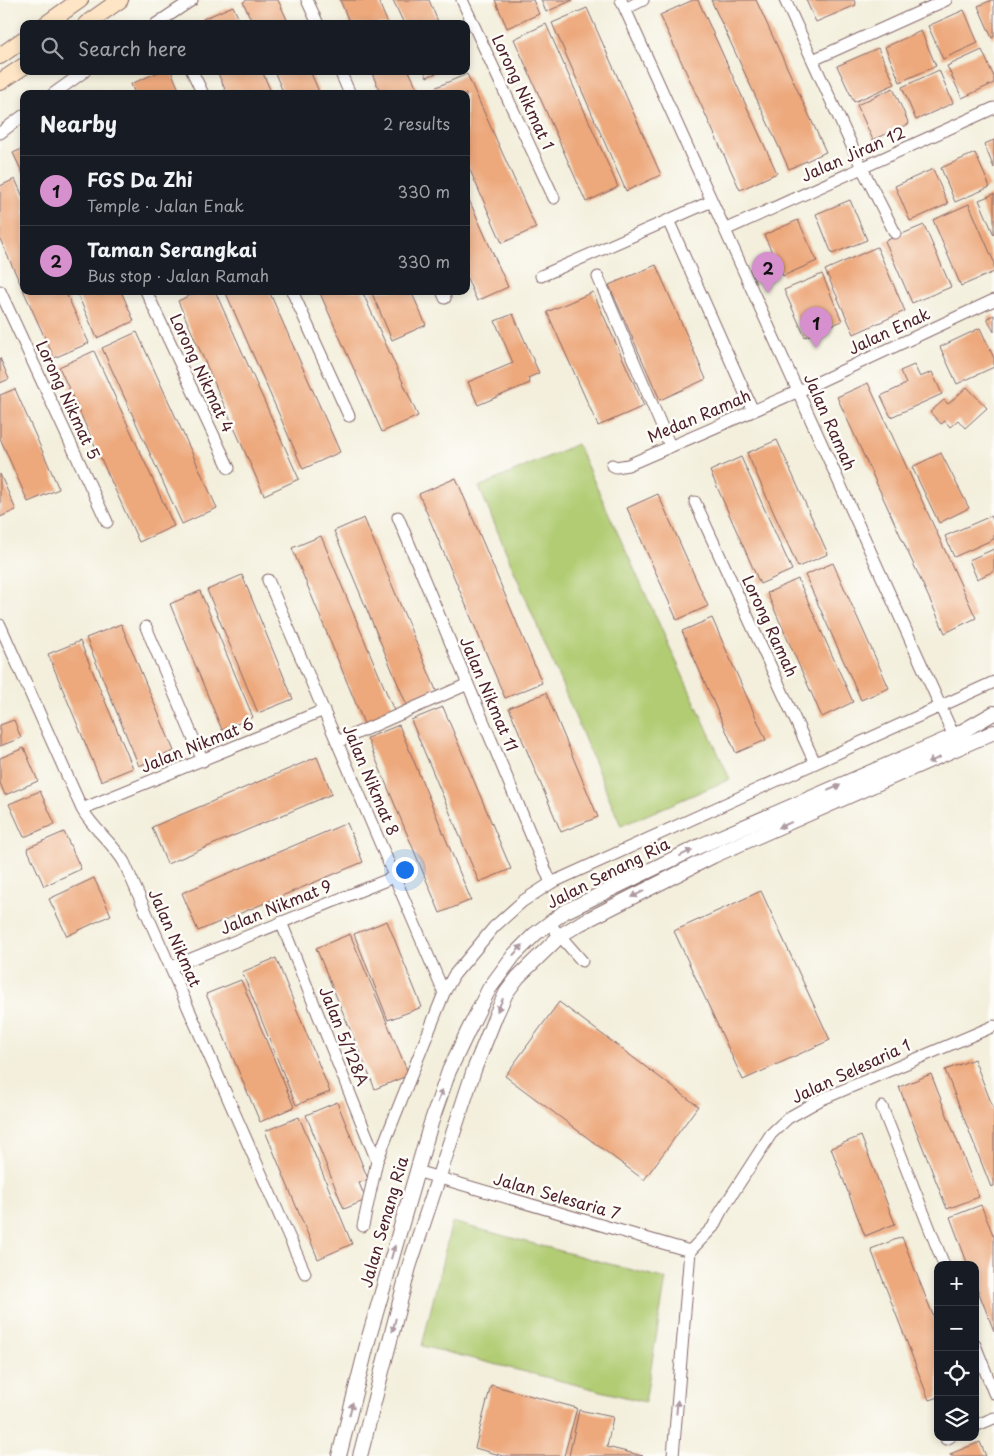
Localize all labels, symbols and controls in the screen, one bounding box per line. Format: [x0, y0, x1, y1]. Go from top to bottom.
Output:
search box [20, 20, 470, 75]
street label: Lorong Nikmat 1 [487, 30, 561, 153]
icon: search [38, 34, 66, 62]
text: Search here [78, 34, 187, 62]
text: Nearby [40, 107, 117, 139]
text: 2 results [383, 111, 450, 135]
street label: Jalan Jiran 12 [797, 119, 909, 187]
text: FGS Da Zhi [87, 165, 193, 193]
text: 1 [52, 179, 60, 203]
text: 330 m [397, 179, 450, 203]
text: Temple · Jalan Enak [87, 193, 244, 217]
text: Taman Serangkai [87, 235, 257, 263]
text: 2 [50, 249, 62, 273]
text: 330 m [397, 249, 450, 273]
pin: 2 [752, 252, 784, 293]
text: Bus stop · Jalan Ramah [87, 263, 269, 287]
street label: Jalan Enak [844, 301, 934, 360]
pin: 1 [800, 307, 832, 348]
street label: Lorong Nikmat 4 [165, 309, 241, 436]
street label: Lorong Nikmat 5 [31, 336, 107, 463]
street label: Jalan Ramah [799, 369, 863, 474]
street label: Medan Ramah [643, 382, 754, 448]
street label: Lorong Ramah [737, 571, 805, 680]
street label: Jalan Nikmat 11 [455, 632, 525, 755]
street label: Jalan Nikmat 6 [136, 710, 257, 778]
street label: Jalan Nikmat 8 [338, 720, 406, 839]
one-way arrow [927, 756, 941, 764]
one-way arrow [827, 783, 841, 791]
one-way arrow [778, 821, 792, 829]
street label: Jalan Senang Ria [542, 831, 673, 913]
one-way arrow [679, 849, 693, 857]
your location [392, 857, 418, 883]
street label: Jalan Nikmat 9 [216, 873, 335, 939]
street label: Jalan Nikmat [144, 885, 208, 991]
one-way arrow [631, 890, 645, 898]
one-way arrow [512, 945, 524, 957]
street label: Jalan 5/128A [314, 982, 376, 1089]
one-way arrow [496, 998, 504, 1012]
street label: Jalan Selesaria 1 [787, 1032, 914, 1108]
one-way arrow [437, 1089, 444, 1104]
street label: Jalan Senang Ria [353, 1153, 413, 1290]
street label: Jalan Selesaria 7 [491, 1165, 624, 1225]
one-way arrow [390, 1244, 398, 1259]
map controls [934, 1261, 979, 1441]
button: + [934, 1261, 979, 1306]
button: − [934, 1306, 979, 1351]
one-way arrow [389, 1317, 397, 1332]
button: locate [934, 1351, 979, 1396]
button: layers [934, 1396, 979, 1441]
one-way arrow [673, 1399, 681, 1415]
one-way arrow [347, 1401, 355, 1416]

